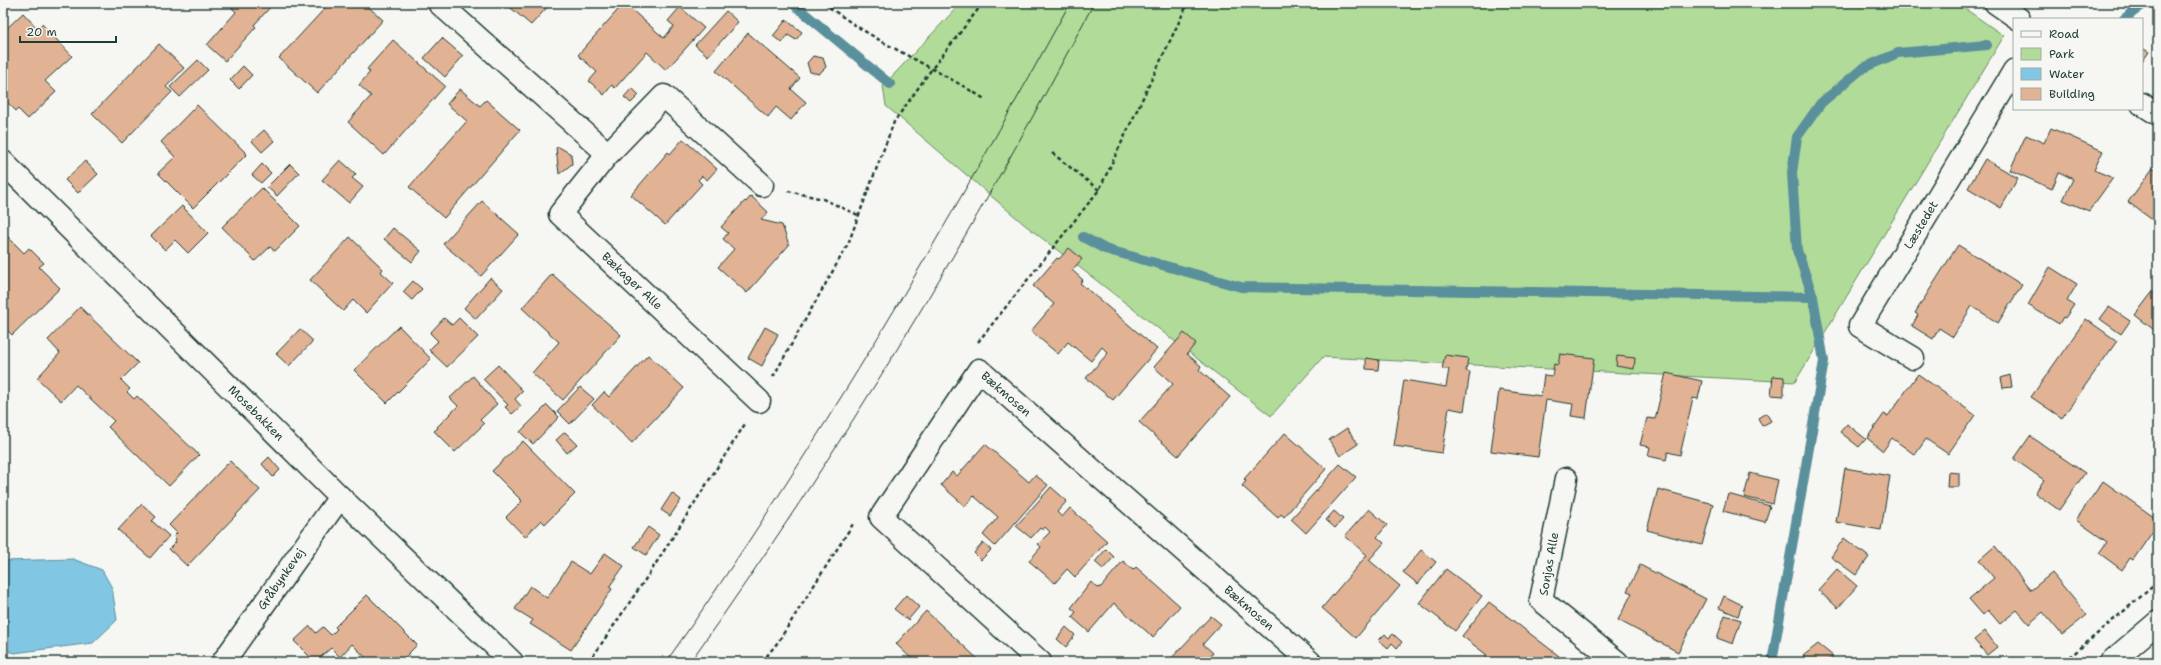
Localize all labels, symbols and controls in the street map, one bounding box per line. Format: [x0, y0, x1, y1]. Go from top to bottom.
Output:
scale bar [20, 18, 116, 44]
legend [2013, 18, 2143, 110]
text: 20 m [26, 24, 57, 40]
text: Road [2049, 26, 2080, 42]
text: Park [2049, 46, 2075, 62]
text: Water [2049, 66, 2085, 82]
text: Building [2049, 86, 2095, 102]
street label: Læstedet [1900, 198, 1942, 252]
street label: Bækager Alle [598, 249, 666, 313]
street label: Bækmosen [978, 368, 1034, 420]
street label: Mosebakken [225, 382, 287, 444]
street label: Sonjas Alle [1536, 531, 1562, 597]
street label: Gråbynkevej [254, 545, 308, 613]
street label: Bækmosen [1221, 582, 1277, 634]

